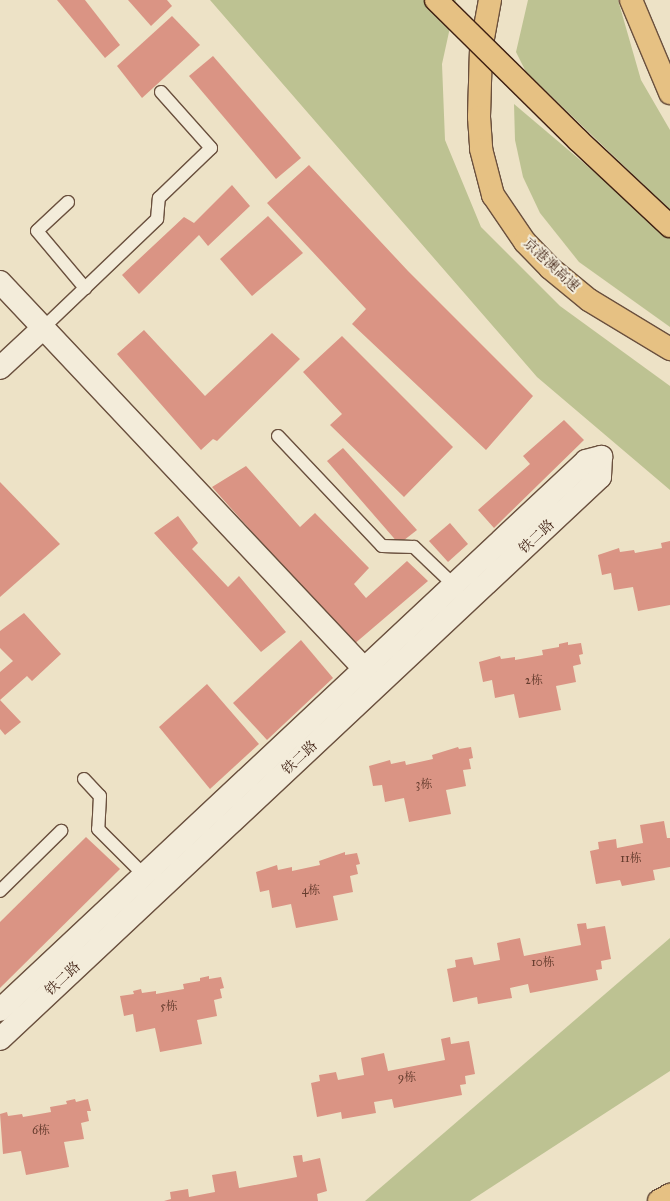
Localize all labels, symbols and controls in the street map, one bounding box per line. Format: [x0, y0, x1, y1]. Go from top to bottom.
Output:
street label: 京港澳高速 [520, 235, 582, 295]
street label: 铁二路 [516, 517, 558, 557]
house number: 2栋 [525, 674, 543, 688]
street label: 铁二路 [279, 738, 321, 778]
house number: 3栋 [416, 778, 432, 792]
house number: 11栋 [620, 852, 642, 866]
house number: 4栋 [302, 884, 320, 898]
house number: 10栋 [531, 956, 555, 970]
street label: 铁二路 [42, 959, 84, 999]
house number: 5栋 [160, 1000, 178, 1014]
house number: 9栋 [398, 1071, 416, 1085]
house number: 6栋 [32, 1124, 50, 1138]

